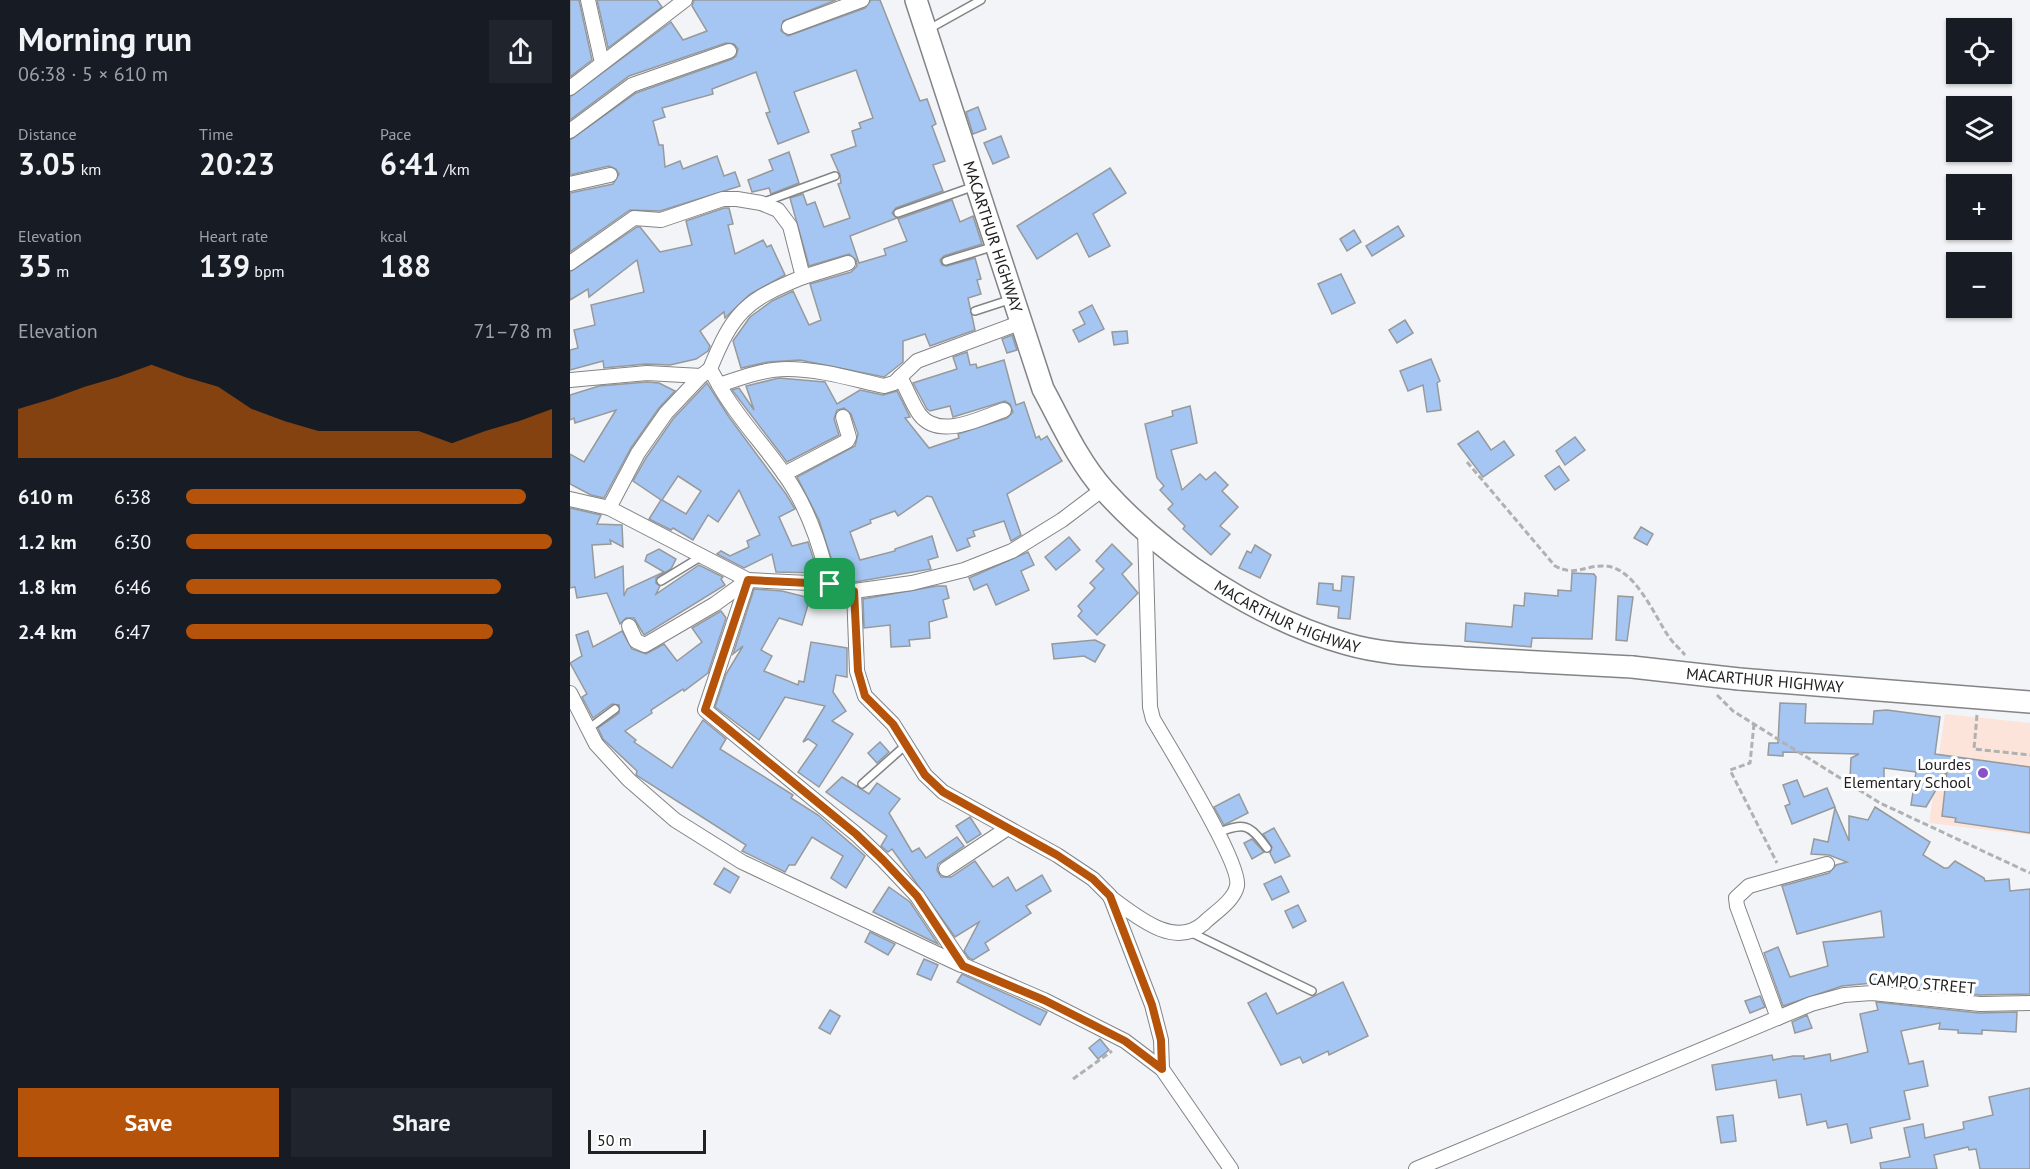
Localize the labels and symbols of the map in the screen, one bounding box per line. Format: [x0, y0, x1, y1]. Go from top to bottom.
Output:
street label: MACARTHUR HIGHWAY [959, 158, 1027, 315]
pin [804, 558, 855, 609]
street label: MACARTHUR HIGHWAY [1211, 575, 1363, 657]
street label: MACARTHUR HIGHWAY [1685, 663, 1845, 697]
place label: Lourdes Elementary School [1844, 754, 1971, 792]
marker: Lourdes Elementary School [1976, 766, 1990, 780]
street label: CAMPO STREET [1868, 968, 1977, 998]
scale bar [588, 1127, 706, 1154]

